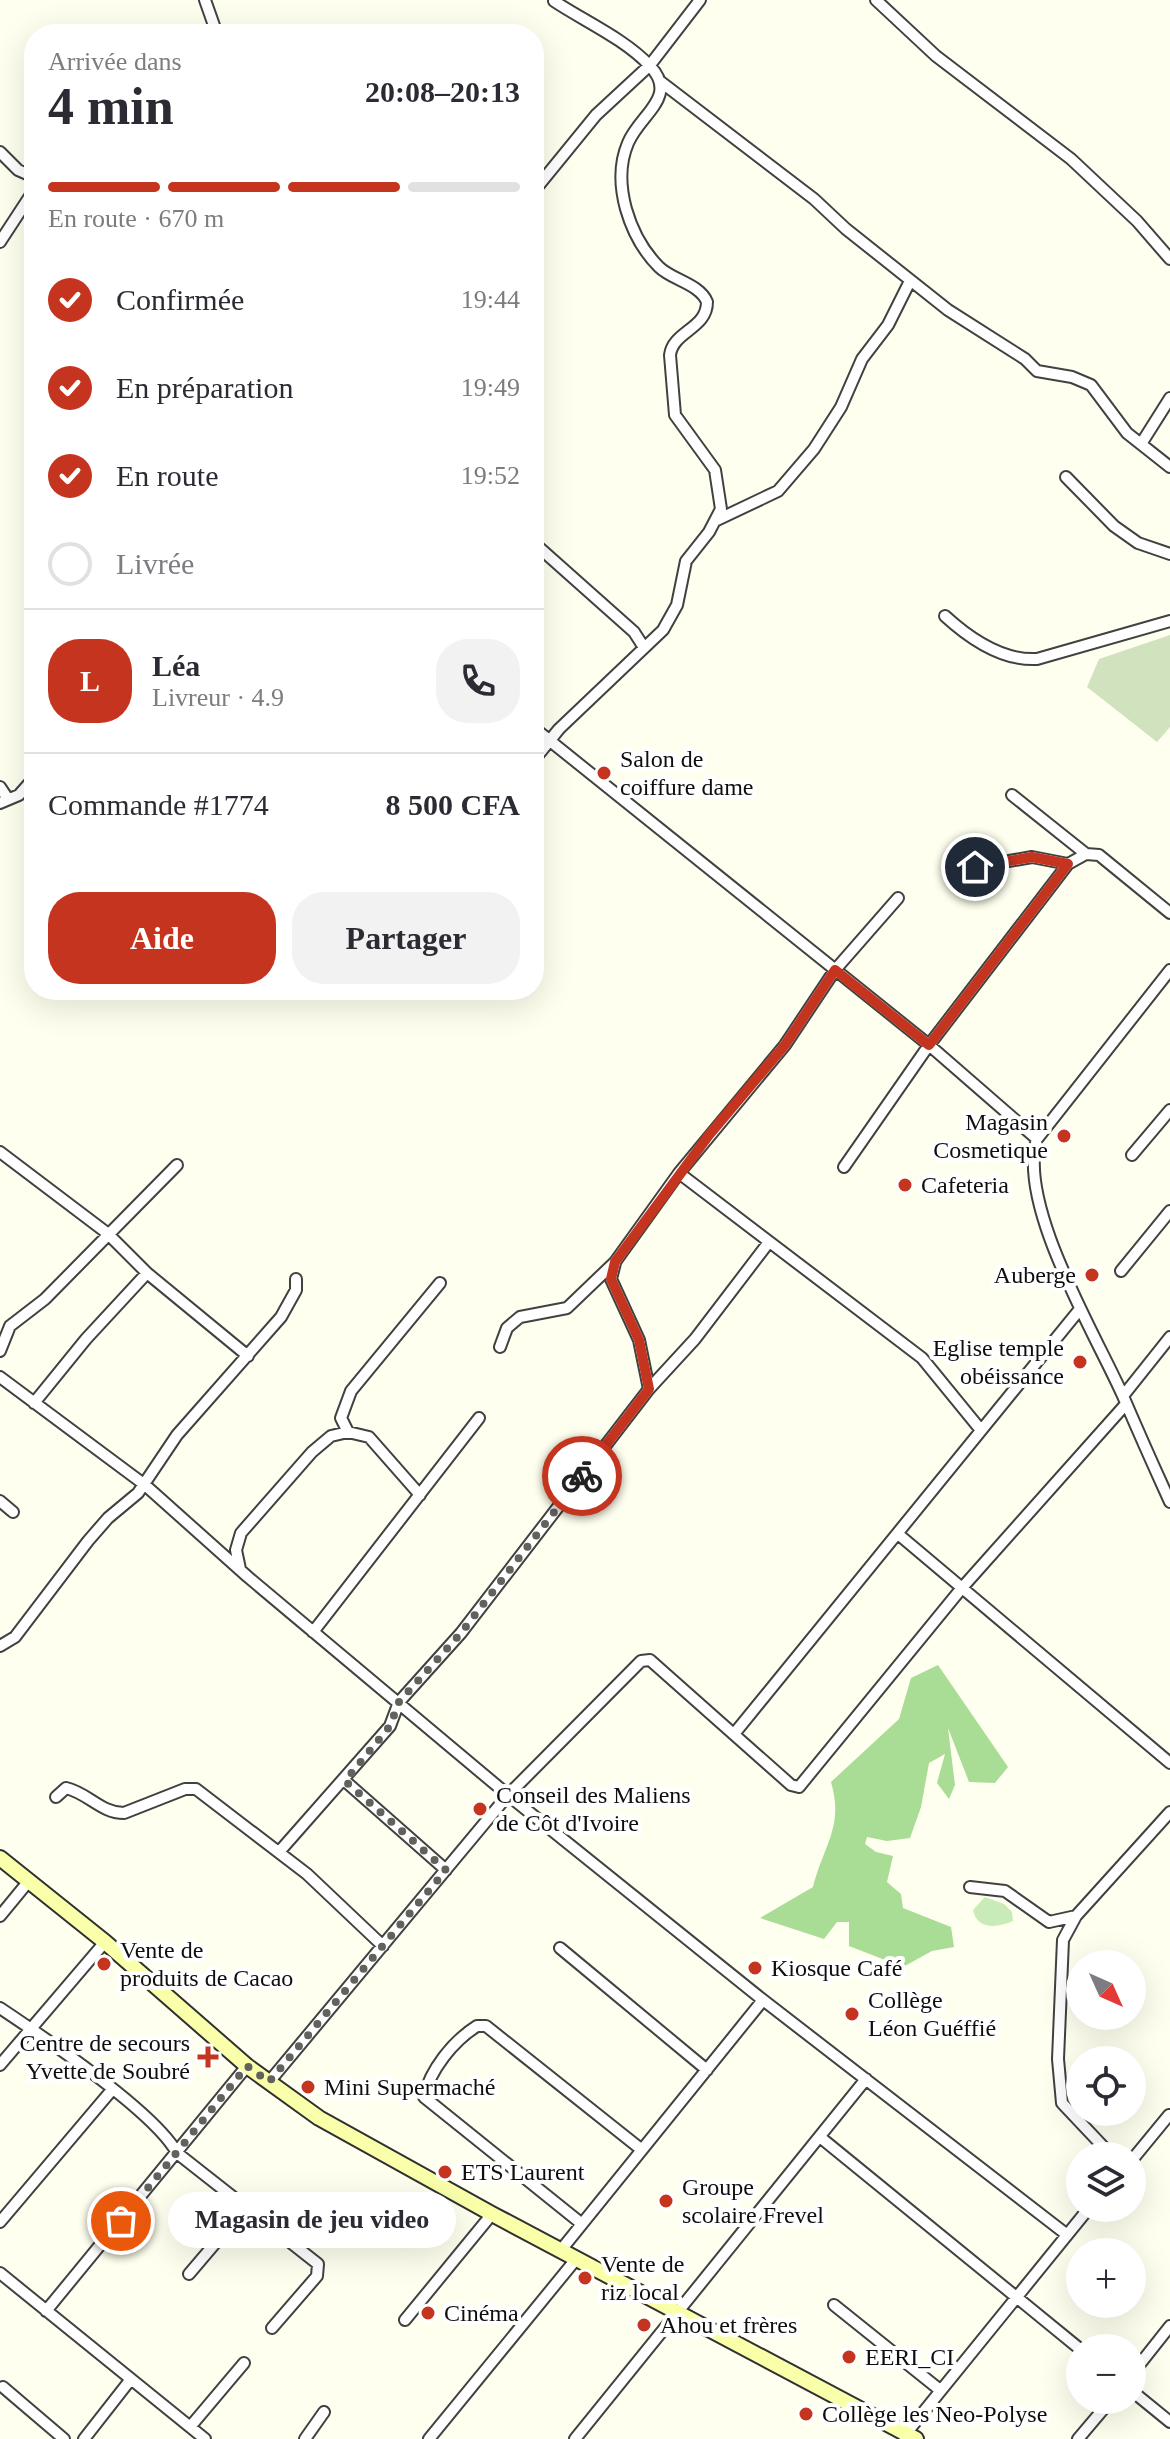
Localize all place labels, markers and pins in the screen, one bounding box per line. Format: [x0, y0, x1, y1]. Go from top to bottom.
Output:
place label: Salon de coiffure dame [620, 746, 754, 800]
marker: Salon de coiffure dame [595, 764, 613, 782]
pin [941, 833, 1009, 901]
place label: Magasin Cosmetique [933, 1109, 1048, 1163]
marker: Magasin Cosmetique [1055, 1127, 1073, 1145]
place label: Cafeteria [921, 1172, 1009, 1198]
marker: Cafeteria [896, 1176, 914, 1194]
place label: Auberge [994, 1262, 1076, 1288]
marker: Auberge [1083, 1266, 1101, 1284]
place label: Eglise temple obéissance [933, 1335, 1064, 1389]
marker: Eglise temple obéissance [1071, 1353, 1089, 1371]
place label: Conseil des Maliens de Côt d'Ivoire [496, 1782, 691, 1836]
marker: Conseil des Maliens de Côt d'Ivoire [471, 1800, 489, 1818]
place label: Vente de produits de Cacao [120, 1937, 293, 1991]
marker: Vente de produits de Cacao [95, 1955, 113, 1973]
place label: Kiosque Café [771, 1955, 902, 1981]
marker: Kiosque Café [746, 1959, 764, 1977]
place label: Collège Léon Guéffié [868, 1987, 996, 2041]
marker: Collège Léon Guéffié [843, 2005, 861, 2023]
place label: Centre de secours Yvette de Soubré [19, 2030, 190, 2084]
marker: Centre de secours Yvette de Soubré [197, 2046, 219, 2068]
place label: Mini Supermaché [324, 2074, 495, 2100]
marker: Mini Supermaché [299, 2078, 317, 2096]
place label: ETS Laurent [461, 2159, 585, 2185]
marker: ETS Laurent [436, 2163, 454, 2181]
place label: Groupe scolaire Frevel [682, 2174, 824, 2228]
pin [87, 2187, 155, 2255]
marker: Groupe scolaire Frevel [657, 2192, 675, 2210]
callout: Magasin de jeu video [169, 2193, 457, 2249]
place label: Vente de riz local [601, 2251, 684, 2305]
marker: Vente de riz local [576, 2269, 594, 2287]
place label: Cinéma [444, 2300, 519, 2326]
marker: Cinéma [419, 2304, 437, 2322]
place label: Ahou et frères [660, 2312, 797, 2338]
marker: Ahou et frères [635, 2316, 653, 2334]
place label: EERI_CI [865, 2344, 954, 2370]
marker: EERI_CI [840, 2348, 858, 2366]
place label: Collège les Neo-Polyse [822, 2401, 1047, 2427]
marker: Collège les Neo-Polyse [797, 2405, 815, 2423]

